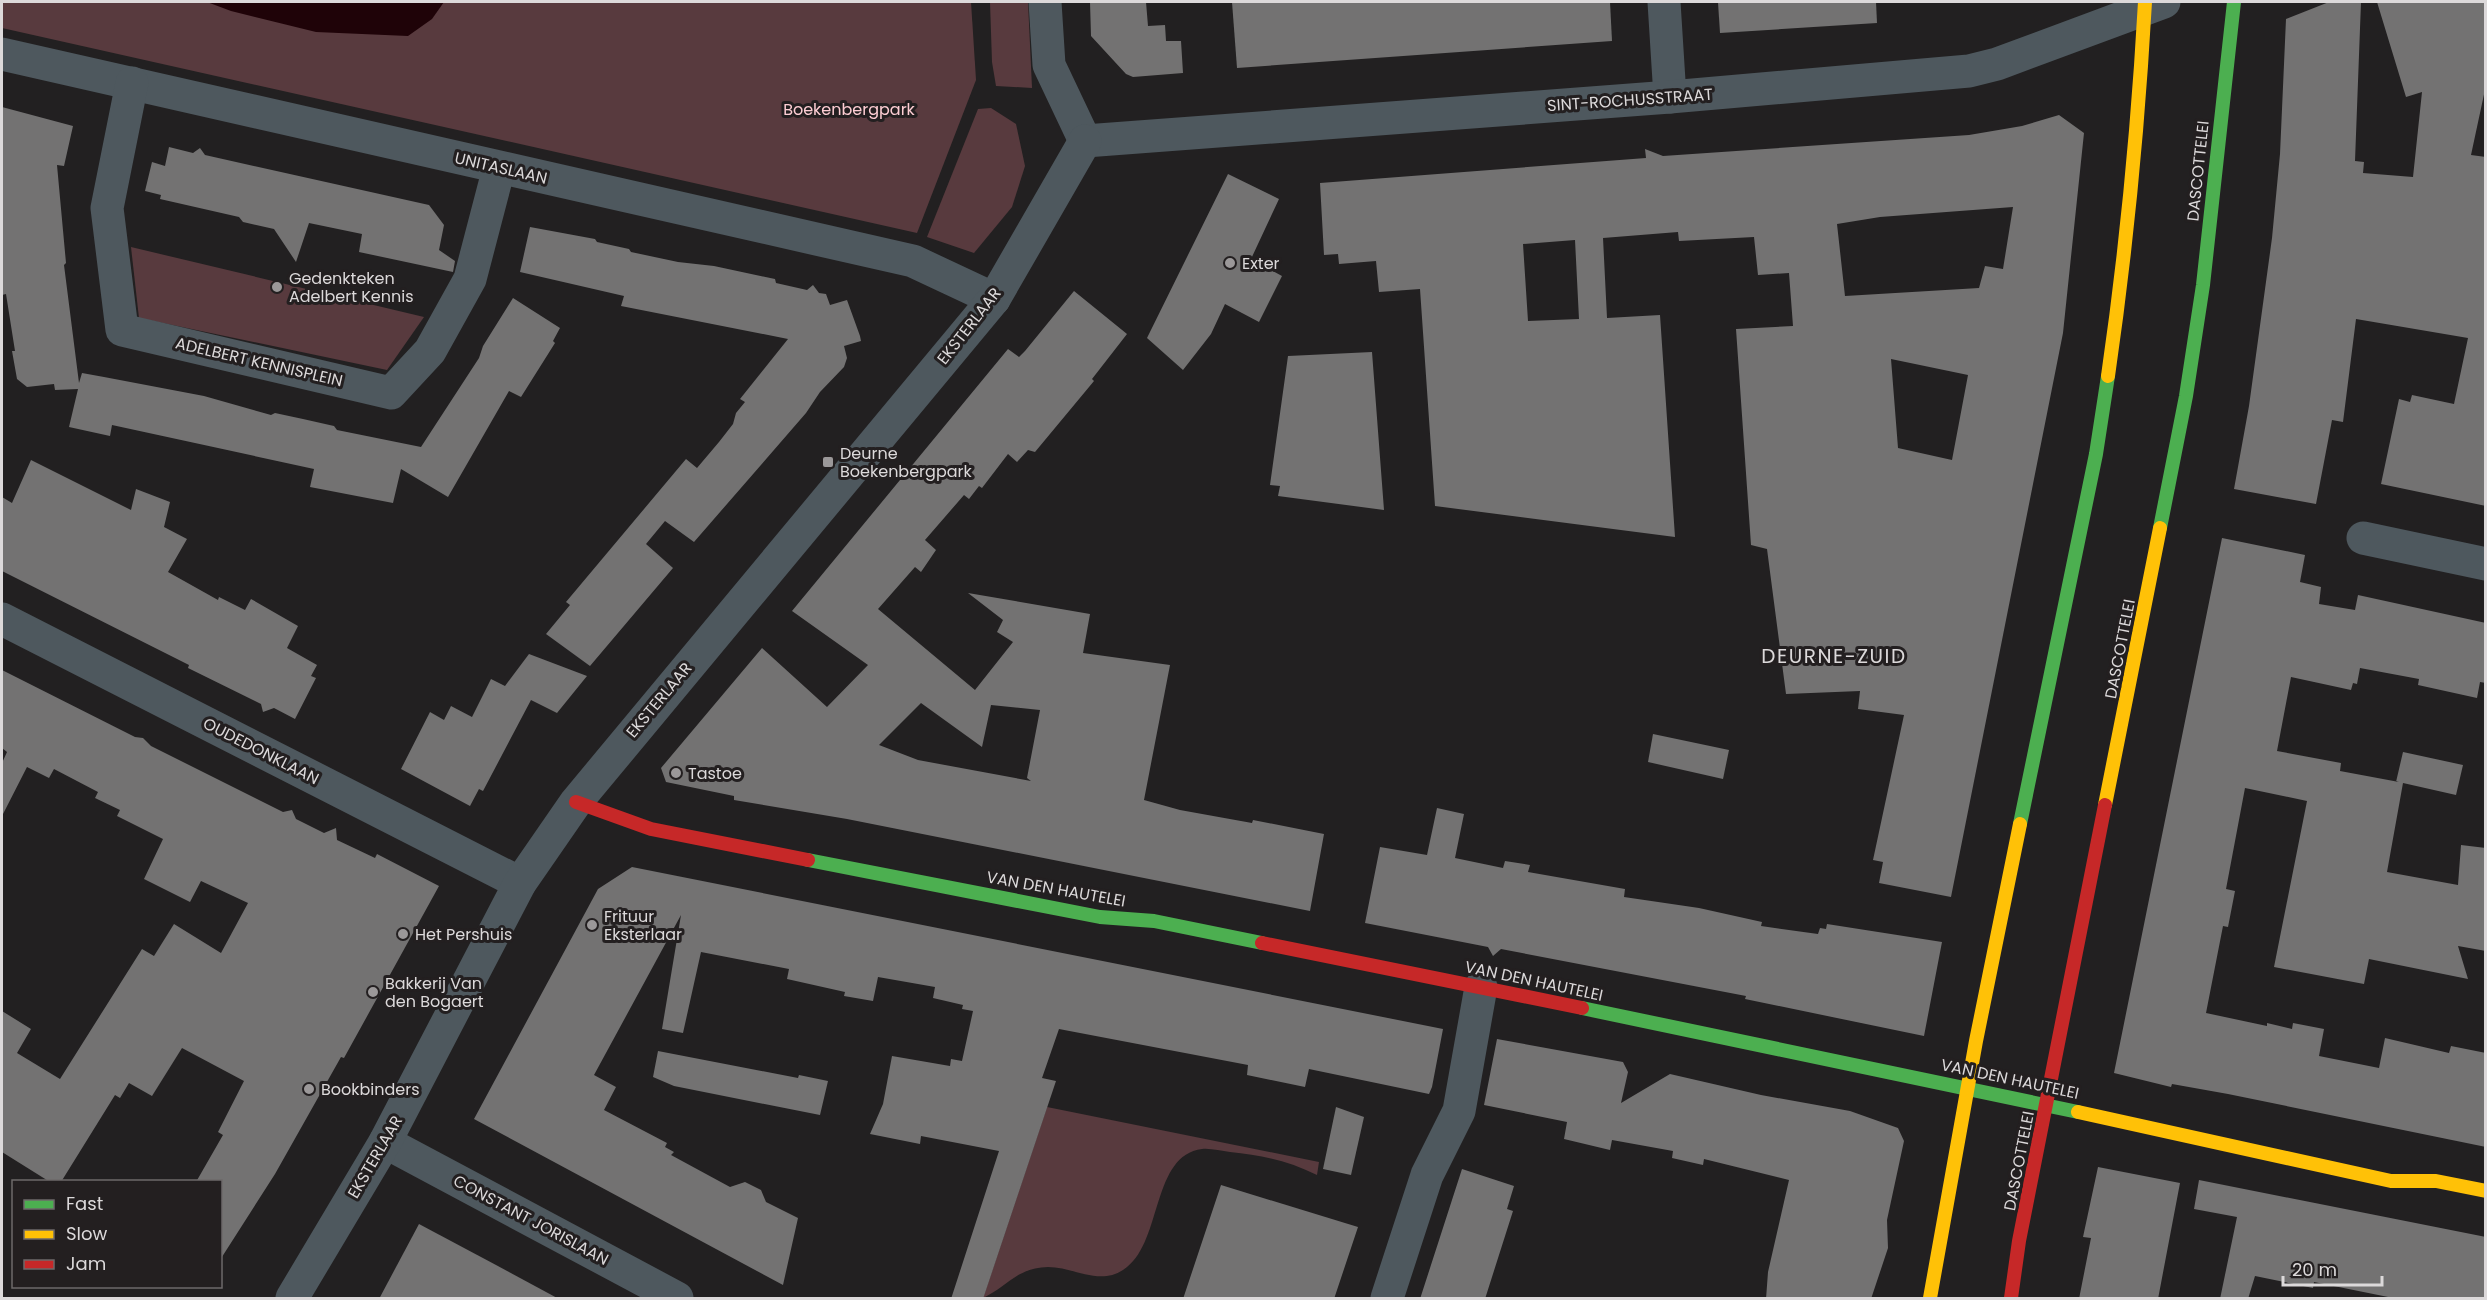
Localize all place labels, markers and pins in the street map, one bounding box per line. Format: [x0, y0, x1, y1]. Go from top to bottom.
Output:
place label: Exter [1242, 252, 1280, 275]
marker: Exter [1223, 256, 1237, 270]
place label: Gedenkteken Adelbert Kennis [289, 267, 414, 308]
marker: Gedenkteken Adelbert Kennis [270, 280, 284, 294]
place label: Deurne Boekenbergpark [840, 442, 972, 483]
marker: Deurne Boekenbergpark [821, 455, 835, 469]
place label: Tastoe [688, 762, 742, 785]
marker: Tastoe [669, 766, 683, 780]
place label: Frituur Eksterlaar [604, 905, 682, 946]
marker: Frituur Eksterlaar [585, 918, 599, 932]
place label: Het Pershuis [415, 923, 512, 946]
marker: Het Pershuis [396, 927, 410, 941]
place label: Bakkerij Van den Bogaert [385, 972, 484, 1013]
marker: Bakkerij Van den Bogaert [366, 985, 380, 999]
place label: Bookbinders [321, 1078, 420, 1101]
marker: Bookbinders [302, 1082, 316, 1096]

